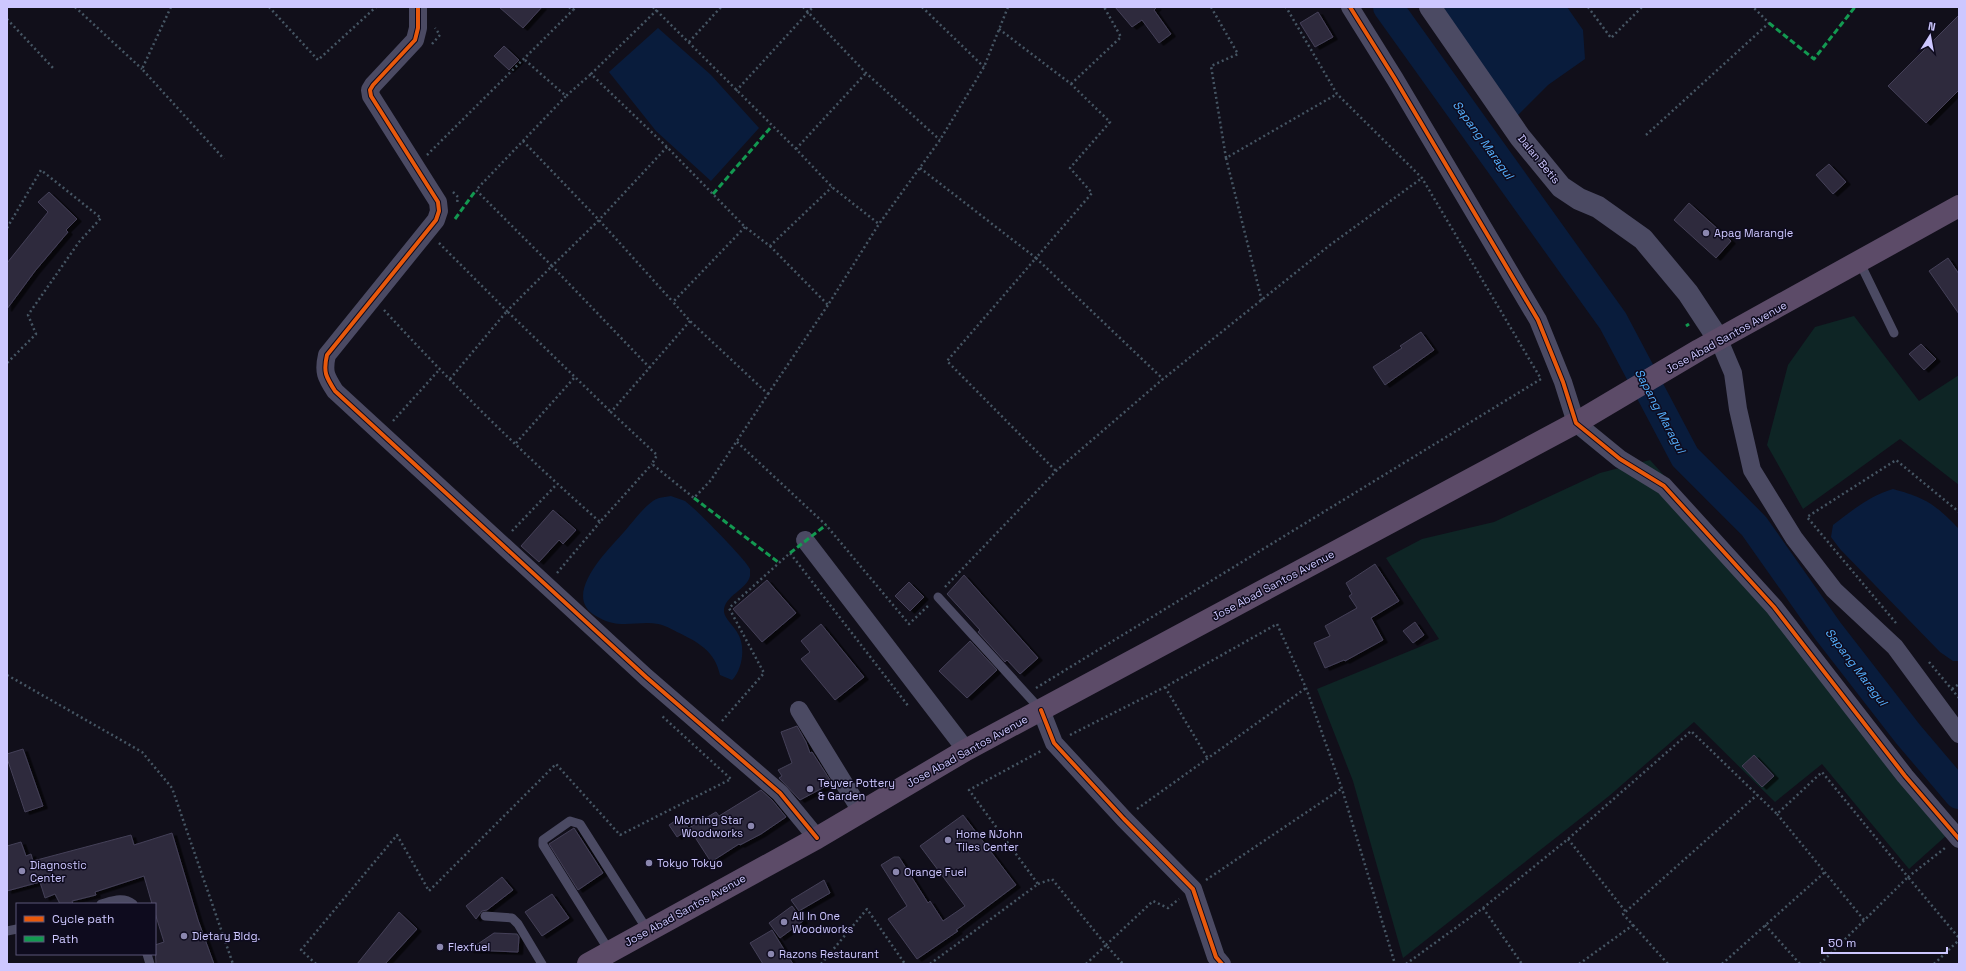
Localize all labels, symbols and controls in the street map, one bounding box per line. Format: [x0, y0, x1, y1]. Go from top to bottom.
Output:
north arrow [1910, 16, 1950, 56]
text: N [1927, 19, 1937, 34]
water label: Sapang Maragul [1449, 98, 1518, 184]
street label: Dalan Betis [1515, 132, 1563, 187]
place label: Apag Marangle [1714, 226, 1793, 240]
marker: Apag Marangle [1701, 228, 1711, 238]
street label: Jose Abad Santos Avenue [1663, 298, 1789, 376]
water label: Sapang Maragul [1631, 366, 1690, 458]
street label: Jose Abad Santos Avenue [1209, 547, 1337, 623]
water label: Sapang Maragul [1822, 625, 1892, 711]
street label: Jose Abad Santos Avenue [904, 712, 1030, 790]
place label: Teyver Pottery & Garden [818, 776, 895, 803]
marker: Teyver Pottery & Garden [805, 784, 815, 794]
place label: Morning Star Woodworks [674, 813, 743, 840]
marker: Morning Star Woodworks [746, 821, 756, 831]
place label: Home NJohn Tiles Center [956, 827, 1023, 854]
marker: Home NJohn Tiles Center [943, 835, 953, 845]
place label: Tokyo Tokyo [657, 856, 723, 870]
place label: Diagnostic Center [30, 858, 87, 885]
marker: Tokyo Tokyo [644, 858, 654, 868]
place label: Orange Fuel [904, 865, 967, 879]
marker: Diagnostic Center [17, 866, 27, 876]
marker: Orange Fuel [891, 867, 901, 877]
street label: Jose Abad Santos Avenue [622, 871, 748, 949]
legend [16, 903, 156, 955]
place label: All In One Woodworks [792, 909, 854, 936]
text: Cycle path [52, 911, 114, 927]
marker: All In One Woodworks [779, 917, 789, 927]
place label: Dietary Bldg. [192, 929, 260, 943]
scale bar [1822, 929, 1947, 955]
text: Path [52, 931, 78, 947]
marker: Dietary Bldg. [179, 931, 189, 941]
text: 50 m [1828, 935, 1856, 951]
place label: Flexfuel [448, 940, 490, 954]
marker: Flexfuel [435, 942, 445, 952]
place label: Razons Restaurant [779, 947, 879, 961]
marker: Razons Restaurant [766, 949, 776, 959]

